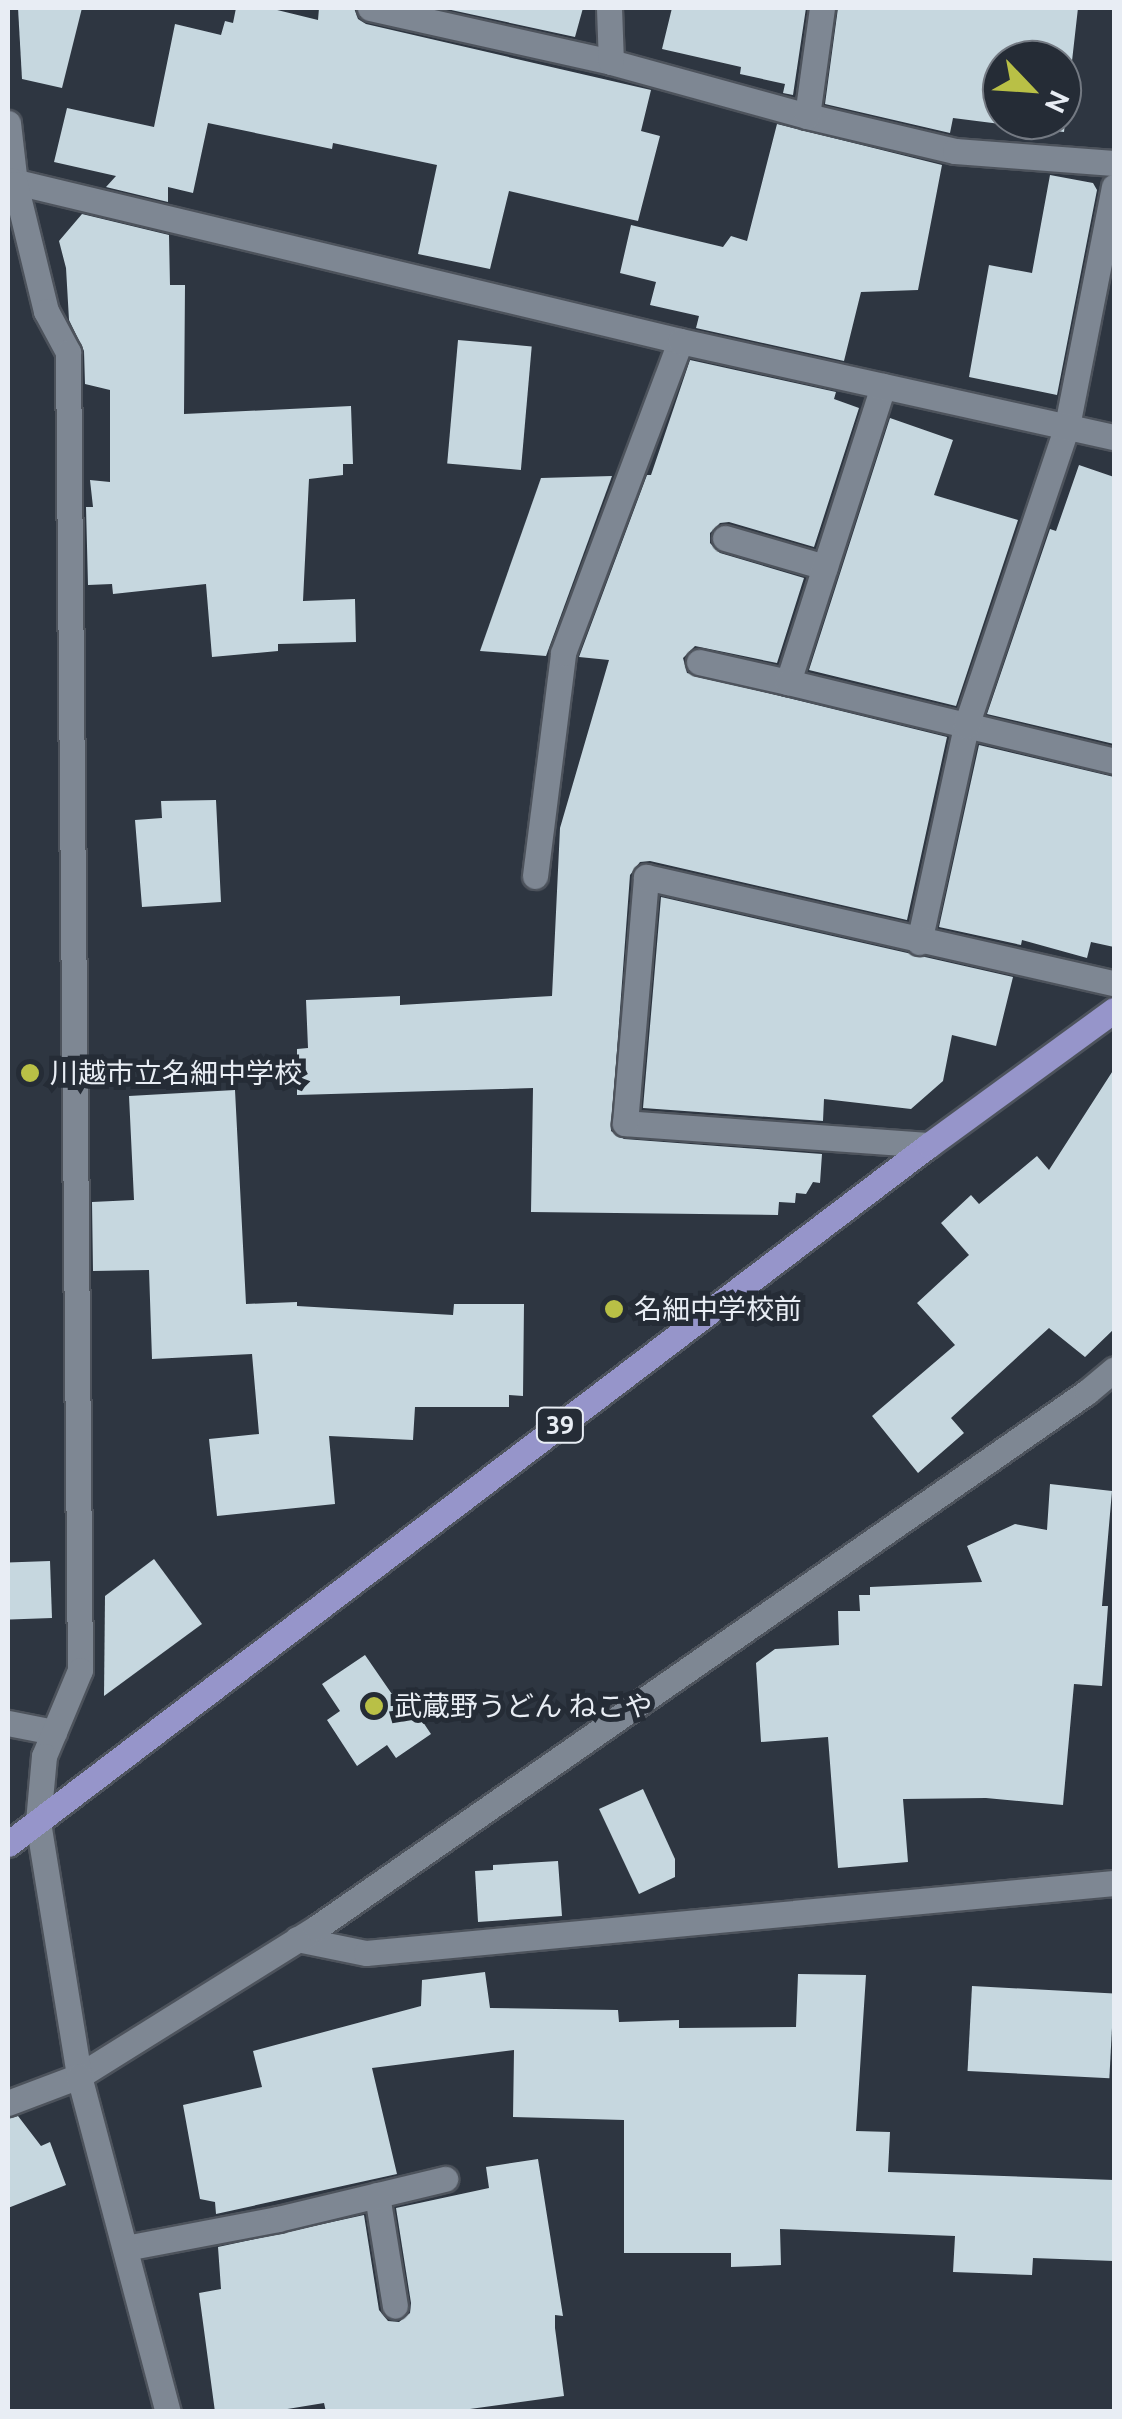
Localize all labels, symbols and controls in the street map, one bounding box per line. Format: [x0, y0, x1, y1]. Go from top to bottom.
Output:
north arrow [982, 40, 1082, 140]
text: N [1039, 86, 1076, 118]
place label: 川越市立名細中学校 [50, 1056, 302, 1090]
marker: 川越市立名細中学校 [19, 1062, 41, 1084]
place label: 名細中学校前 [634, 1292, 802, 1326]
marker: 名細中学校前 [603, 1298, 625, 1320]
road number: 39 [535, 1405, 585, 1445]
place label: 武蔵野うどん ねこや [394, 1689, 652, 1723]
marker: 武蔵野うどん ねこや [363, 1695, 385, 1717]

